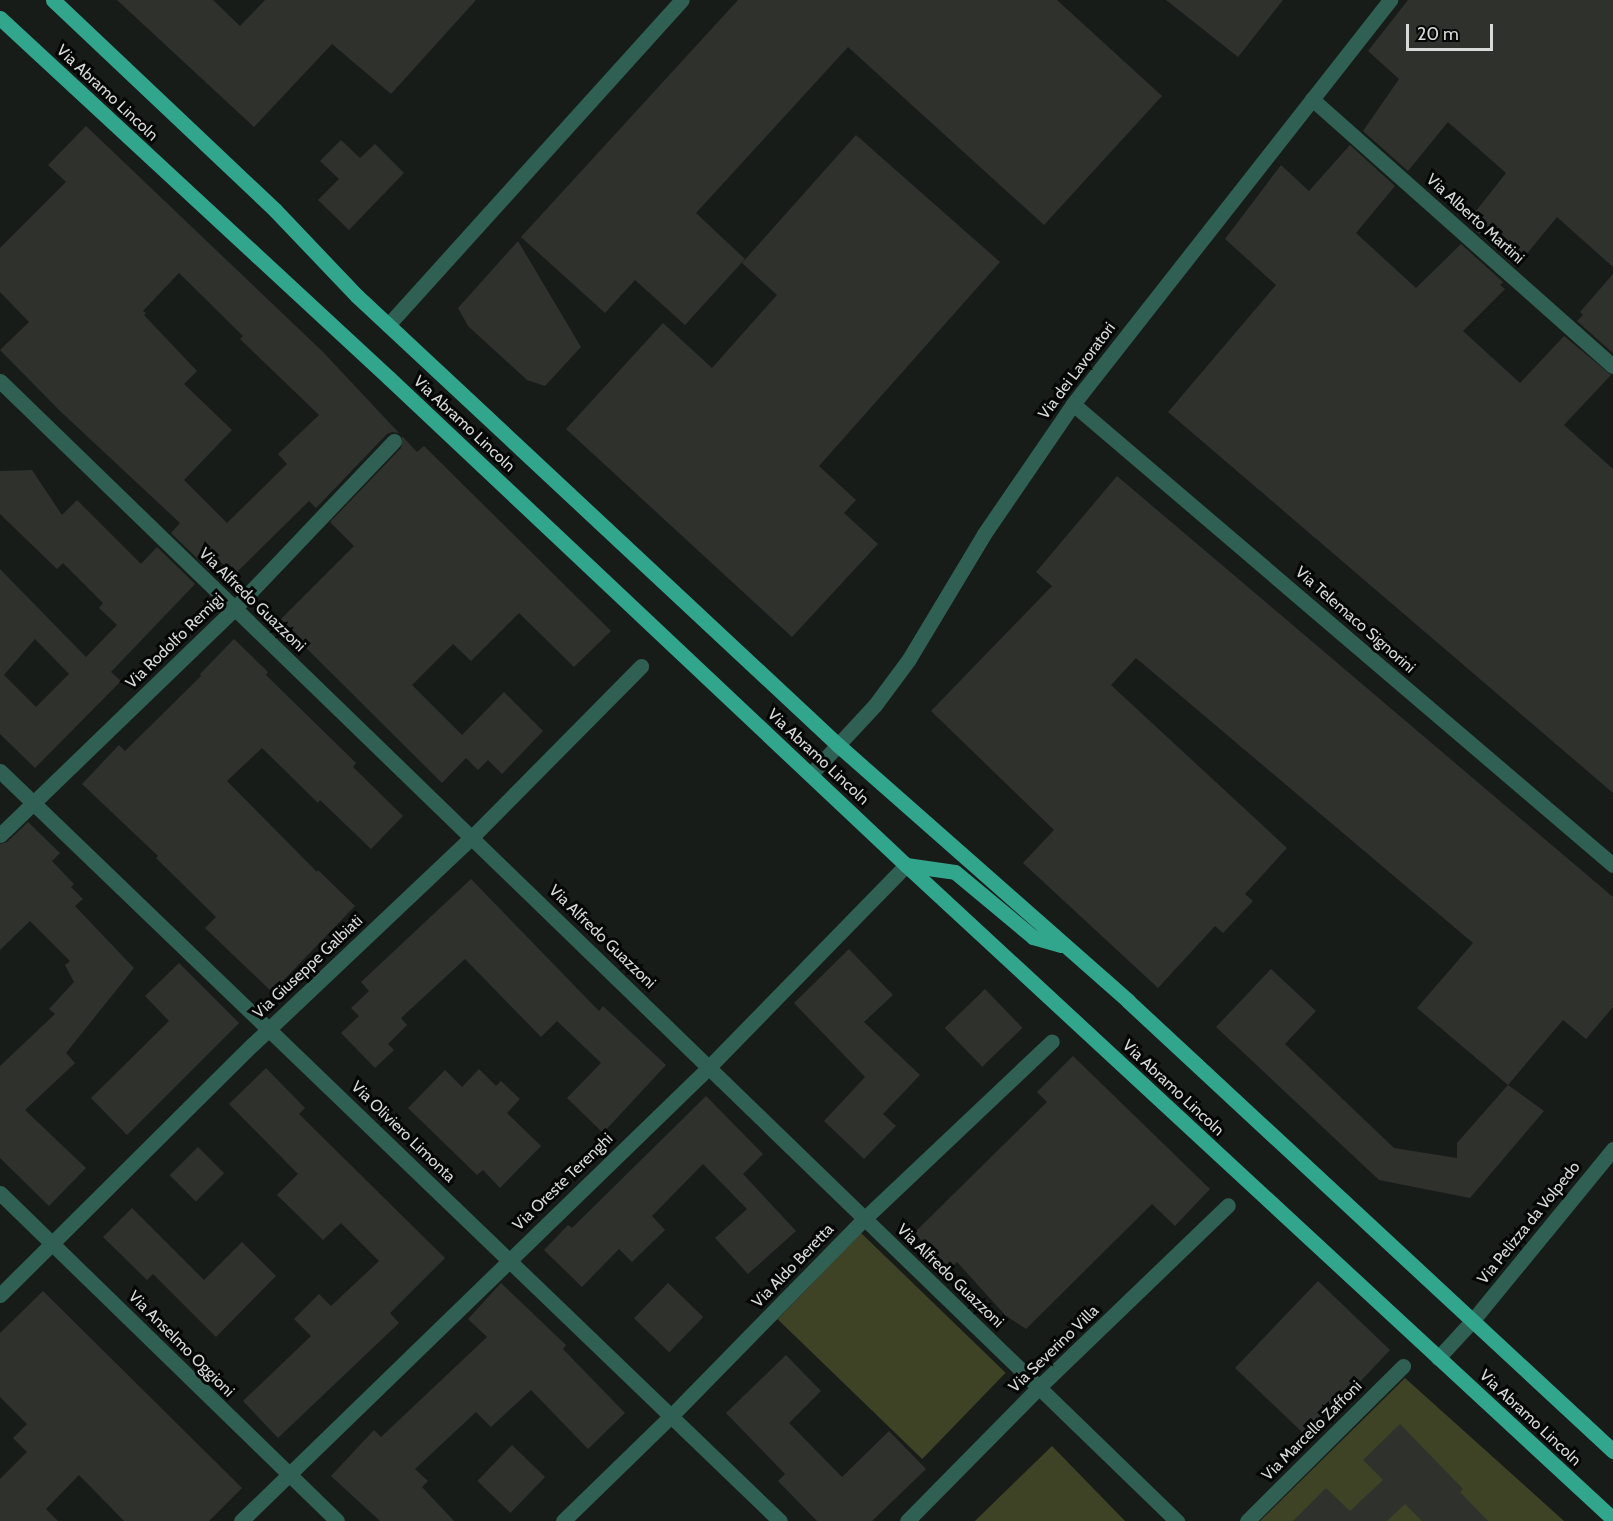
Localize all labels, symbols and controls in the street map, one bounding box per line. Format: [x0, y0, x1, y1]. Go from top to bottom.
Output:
scale bar [1409, 12, 1496, 50]
text: 20 m [1417, 23, 1459, 45]
street label: Via Abramo Lincoln [52, 41, 162, 145]
street label: Via Alberto Martini [1422, 170, 1528, 268]
street label: Via dei Lavoratori [1034, 319, 1120, 423]
street label: Via Abramo Lincoln [409, 372, 519, 476]
street label: Via Alfredo Guazzoni [195, 544, 309, 656]
street label: Via Telemaco Signorini [1291, 563, 1419, 677]
street label: Via Rodolfo Remigi [122, 589, 228, 693]
street label: Via Abramo Lincoln [763, 705, 873, 809]
street label: Via Alfredo Guazzoni [545, 881, 659, 993]
street label: Via Giuseppe Galbiati [249, 911, 367, 1023]
street label: Via Abramo Lincoln [1118, 1036, 1228, 1140]
street label: Via Oliviero Limonta [347, 1077, 459, 1187]
street label: Via Oreste Terenghi [509, 1129, 617, 1235]
street label: Via Pelizza da Volpedo [1474, 1158, 1584, 1288]
street label: Via Aldo Beretta [748, 1220, 838, 1312]
street label: Via Alfredo Guazzoni [893, 1220, 1007, 1332]
street label: Via Anselmo Oggioni [124, 1287, 238, 1401]
street label: Via Severino Villa [1005, 1301, 1103, 1397]
street label: Via Abramo Lincoln [1475, 1366, 1585, 1470]
street label: Via Marcello Zaffoni [1258, 1377, 1366, 1485]

